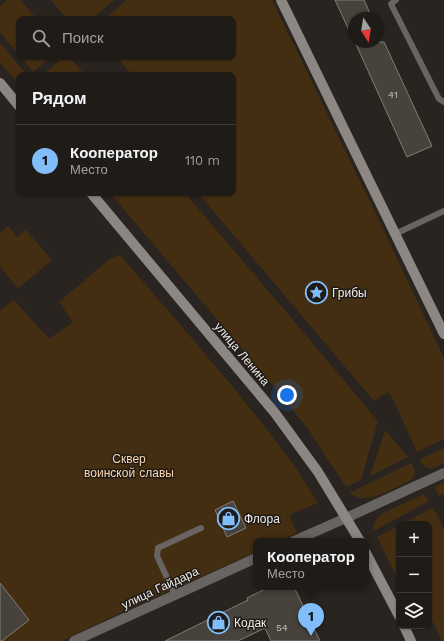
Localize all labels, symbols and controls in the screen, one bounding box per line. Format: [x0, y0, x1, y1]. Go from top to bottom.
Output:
north arrow [348, 12, 384, 48]
search box [16, 16, 236, 60]
icon: search [30, 27, 52, 49]
text: Поиск [62, 29, 104, 47]
text: Рядом [32, 88, 87, 108]
house number: 41 [388, 89, 398, 100]
text: Кооператор [70, 144, 158, 162]
text: 1 [42, 153, 48, 168]
text: 110 m [185, 153, 220, 168]
text: Место [70, 162, 108, 177]
place icon: Грибы [304, 280, 330, 306]
place label: Грибы [332, 286, 367, 300]
street label: улица Ленина [211, 320, 273, 389]
your location [277, 385, 297, 405]
park label: Сквер воинской славы [84, 452, 174, 480]
shop icon: Флора [216, 506, 242, 532]
place label: Флора [244, 512, 280, 526]
map controls [396, 521, 432, 629]
button: + [396, 521, 432, 557]
popup [253, 538, 369, 590]
text: Кооператор [267, 548, 355, 566]
button: − [396, 557, 432, 593]
street label: улица Гайдара [119, 564, 201, 612]
text: Место [267, 566, 305, 581]
button: layers [396, 593, 432, 629]
pin: 1 [298, 603, 324, 636]
shop icon: Кодак [205, 610, 231, 636]
place label: Кодак [234, 616, 267, 630]
house number: 54 [276, 622, 288, 633]

